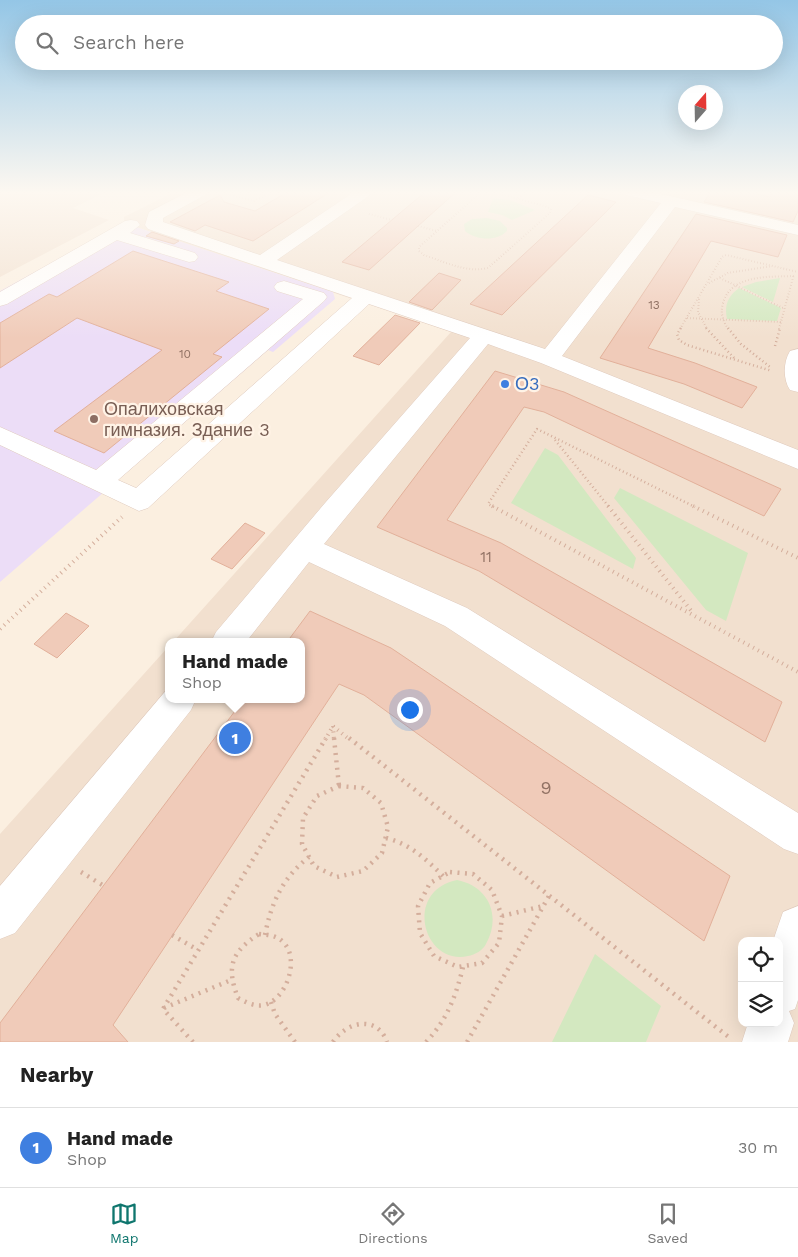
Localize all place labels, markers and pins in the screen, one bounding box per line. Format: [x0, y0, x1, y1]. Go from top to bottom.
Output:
place label: О3 [515, 373, 540, 394]
marker: О3 [499, 378, 511, 390]
place label: Опалиховская гимназия. Здание 3 [104, 398, 270, 440]
marker: Опалиховская гимназия. Здание 3 [88, 413, 100, 425]
pin: 1 [219, 719, 251, 757]

